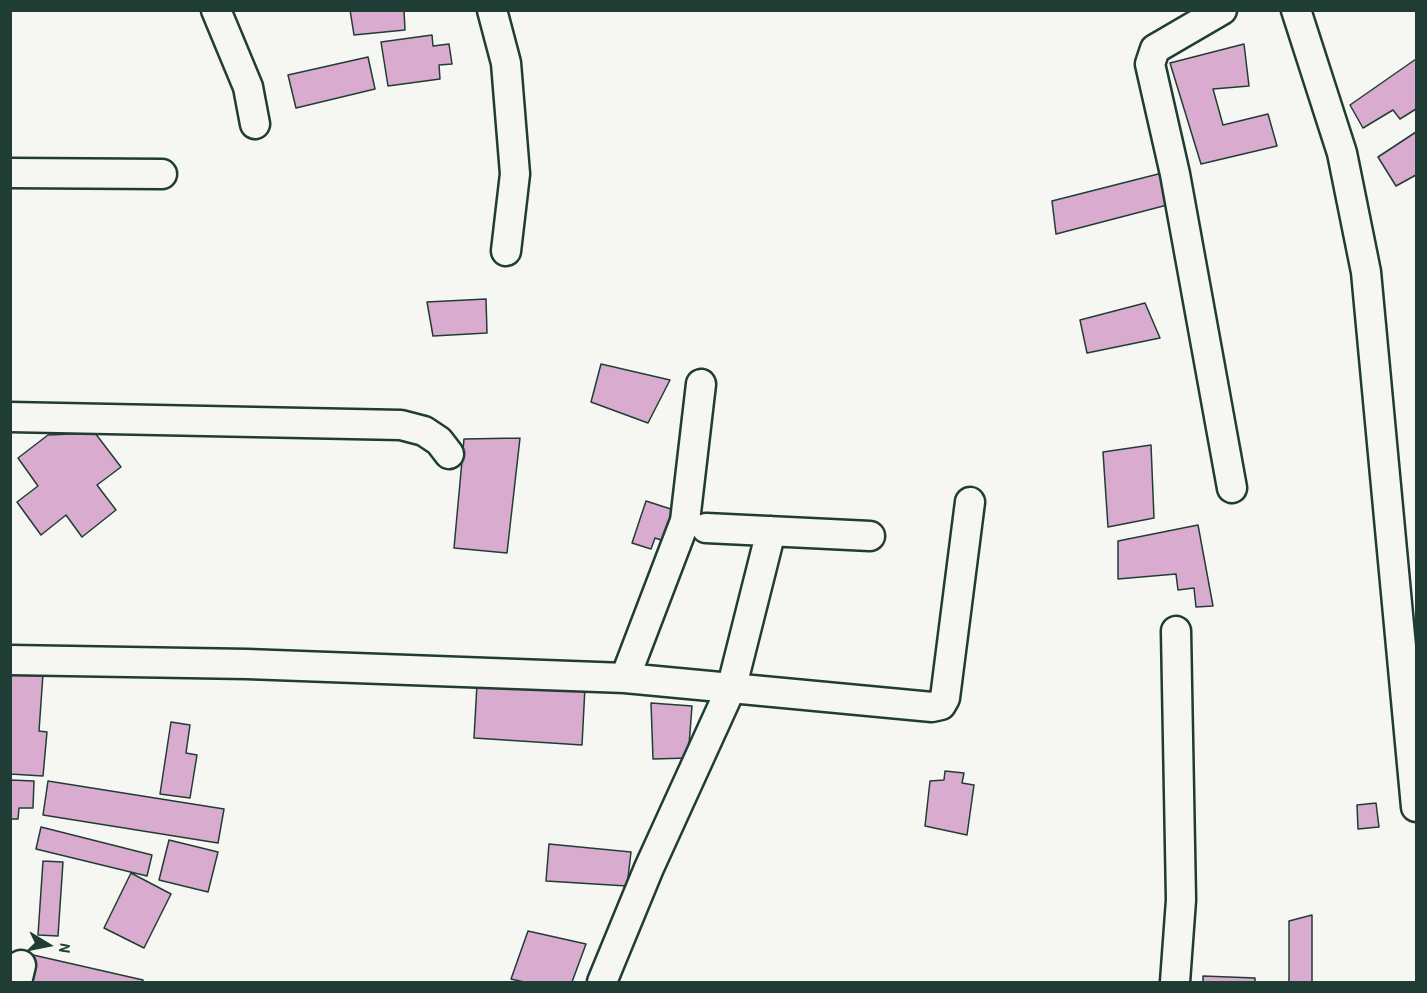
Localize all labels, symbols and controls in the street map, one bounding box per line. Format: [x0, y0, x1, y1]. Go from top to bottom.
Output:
north arrow [18, 915, 78, 975]
text: N [54, 942, 77, 954]

